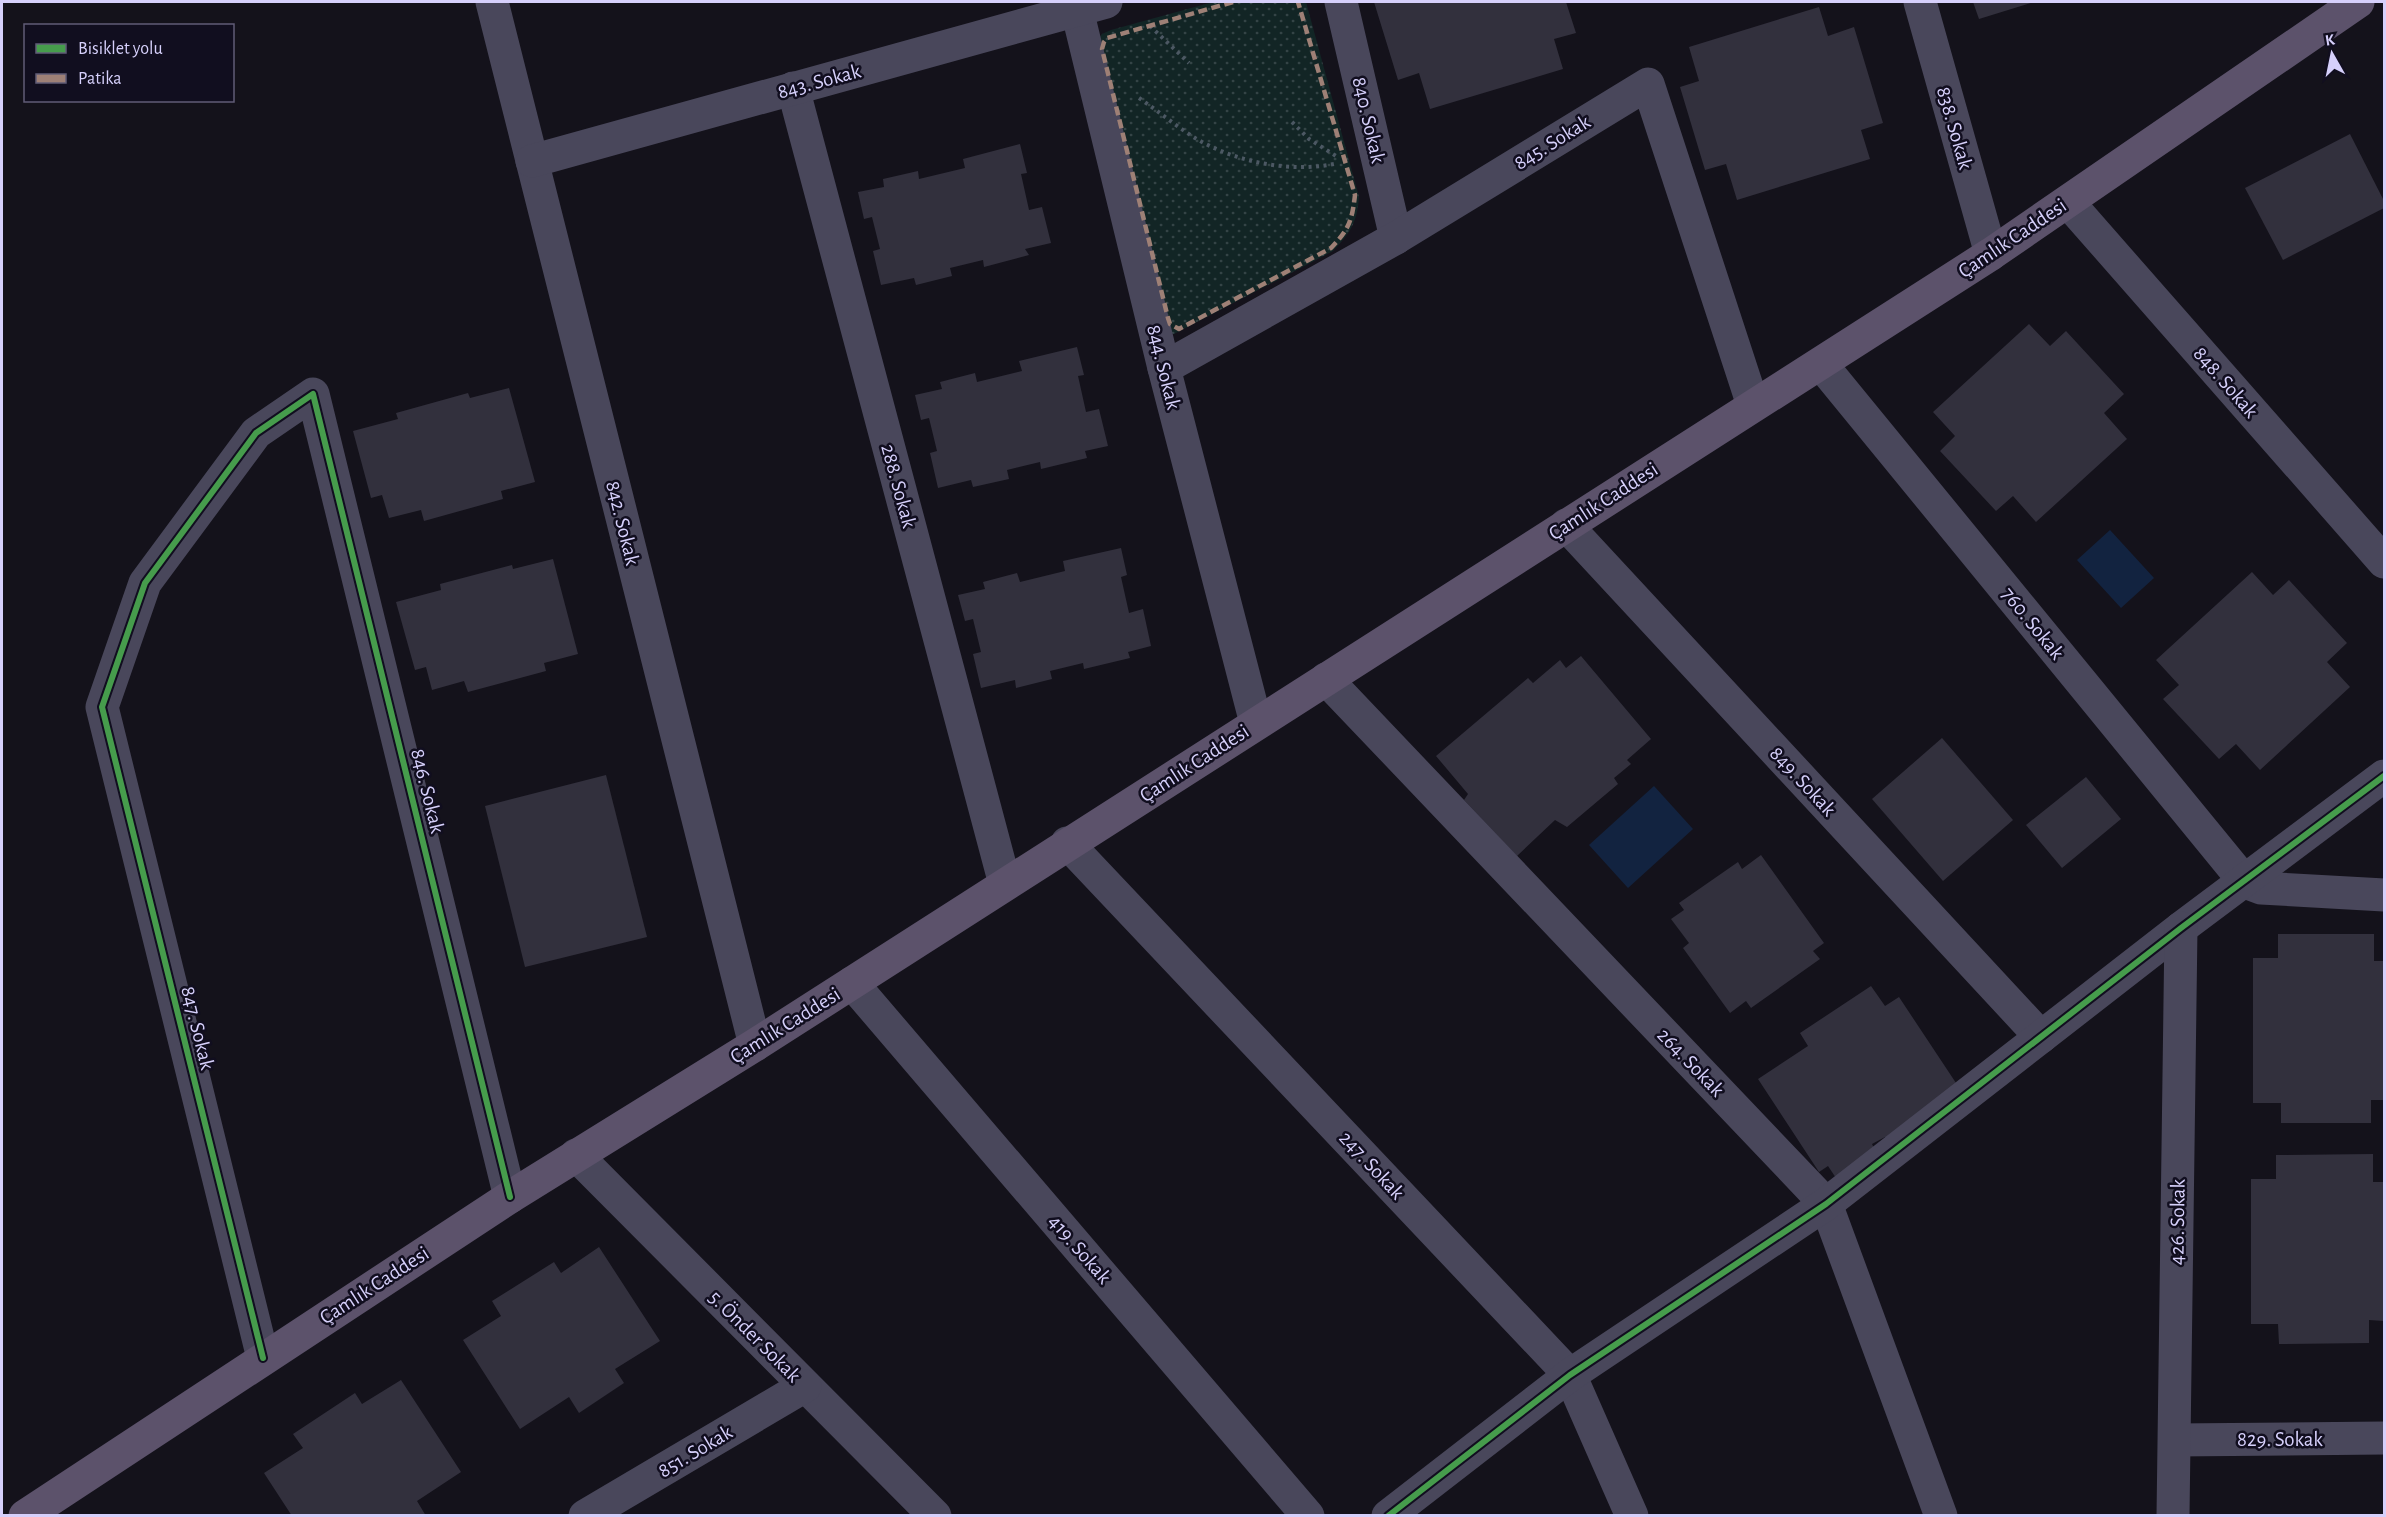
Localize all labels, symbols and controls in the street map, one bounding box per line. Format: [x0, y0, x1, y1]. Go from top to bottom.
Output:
legend [24, 24, 234, 102]
north arrow [2302, 24, 2362, 84]
text: K [2324, 31, 2336, 49]
text: Bisiklet yolu [78, 40, 163, 58]
street label: 843. Sokak [775, 60, 863, 103]
text: Patika [78, 70, 121, 88]
street label: 840. Sokak [1348, 75, 1389, 166]
street label: 838. Sokak [1933, 84, 1976, 172]
street label: 845. Sokak [1511, 111, 1594, 174]
street label: Çamlık Caddesi [1954, 195, 2070, 282]
street label: 844. Sokak [1143, 323, 1184, 412]
street label: 848. Sokak [2189, 343, 2262, 422]
street label: 288. Sokak [877, 442, 920, 531]
street label: Çamlık Caddesi [1545, 458, 1662, 544]
street label: 842. Sokak [602, 479, 643, 568]
street label: 760. Sokak [1997, 583, 2068, 664]
street label: Çamlık Caddesi [1136, 720, 1253, 806]
street label: 849. Sokak [1765, 743, 1840, 820]
street label: 846. Sokak [407, 747, 448, 836]
street label: Çamlık Caddesi [727, 983, 844, 1068]
street label: 847. Sokak [177, 984, 218, 1072]
street label: 264. Sokak [1653, 1024, 1728, 1101]
street label: 247. Sokak [1335, 1127, 1409, 1204]
street label: 426. Sokak [2166, 1178, 2189, 1265]
street label: 419. Sokak [1044, 1211, 1115, 1288]
street label: Çamlık Caddesi [316, 1242, 433, 1328]
street label: 5. Önder Sokak [705, 1286, 806, 1387]
street label: 851. Sokak [655, 1421, 736, 1482]
street label: 829. Sokak [2237, 1429, 2323, 1450]

